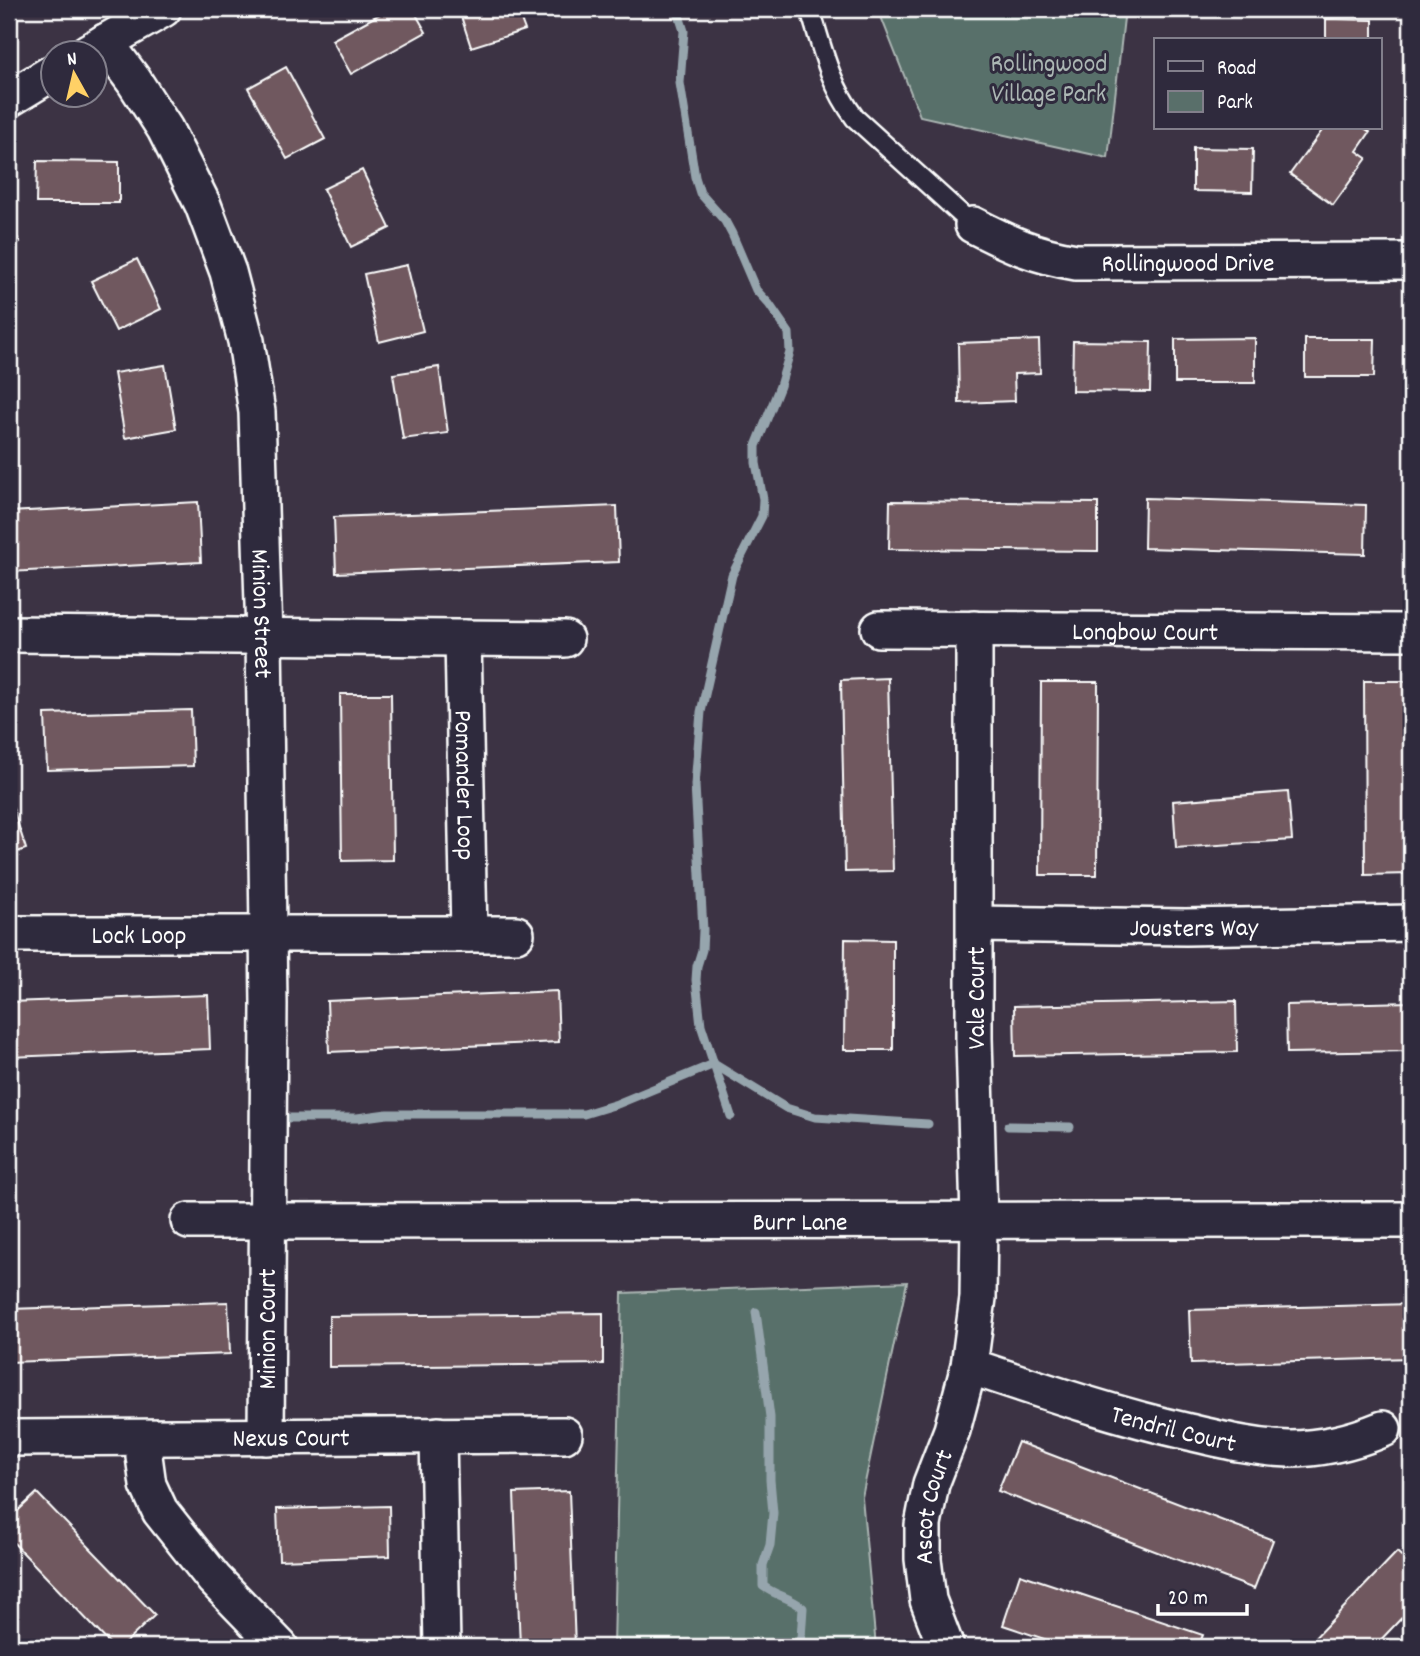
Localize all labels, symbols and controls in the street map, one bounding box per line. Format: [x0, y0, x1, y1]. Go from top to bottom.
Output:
north arrow [38, 38, 108, 108]
legend [1154, 38, 1382, 130]
text: N [66, 47, 79, 75]
park label: Rollingwood Village Park [991, 47, 1107, 114]
text: Road [1217, 55, 1256, 85]
text: Park [1217, 89, 1253, 119]
street label: Rollingwood Drive [1101, 246, 1275, 284]
street label: Minion Street [239, 548, 280, 679]
street label: Longbow Court [1072, 615, 1219, 653]
street label: Pomander Loop [442, 709, 483, 861]
street label: Jousters Way [1129, 911, 1259, 949]
street label: Lock Loop [91, 919, 187, 956]
street label: Vale Court [960, 946, 997, 1050]
street label: Burr Lane [752, 1205, 848, 1243]
street label: Minion Court [251, 1268, 288, 1390]
street label: Tendril Court [1106, 1397, 1239, 1464]
street label: Nexus Court [232, 1421, 350, 1459]
street label: Ascot Court [908, 1444, 965, 1564]
scale bar [1158, 1572, 1247, 1616]
text: 20 m [1168, 1585, 1208, 1615]

